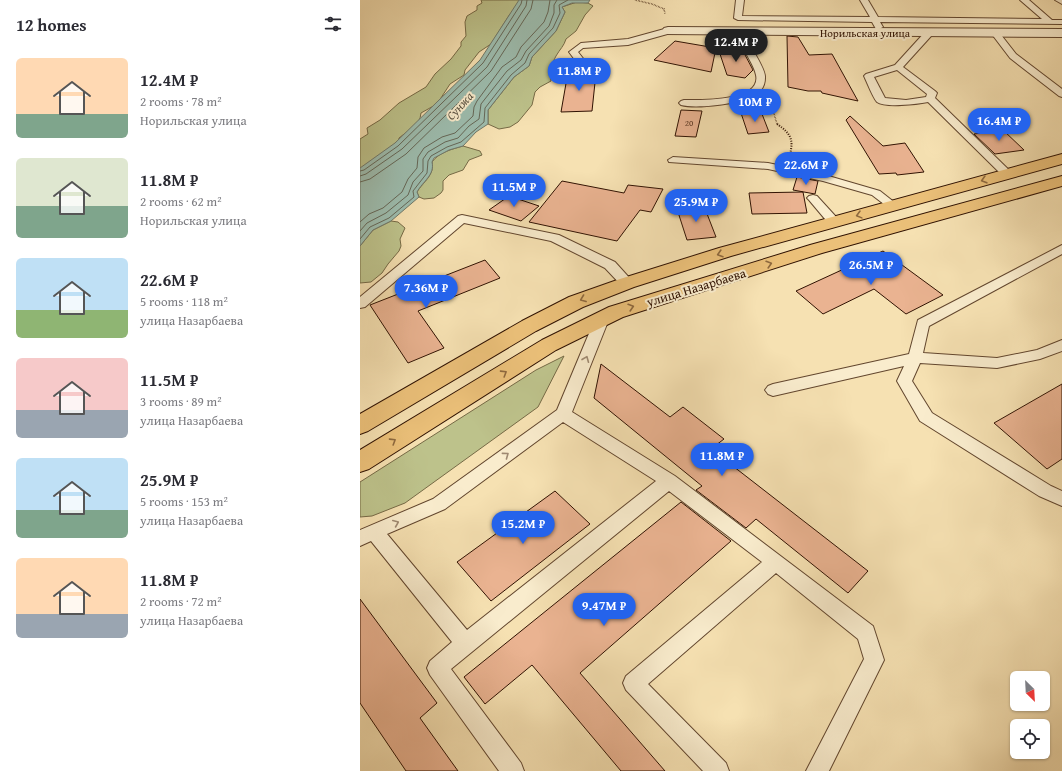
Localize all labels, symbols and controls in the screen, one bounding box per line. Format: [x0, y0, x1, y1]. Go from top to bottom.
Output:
text: 12 homes [16, 12, 87, 37]
icon: filters [322, 13, 344, 35]
street label: Норильская улица [820, 25, 911, 41]
pin: 12.4M ₽ [699, 29, 773, 63]
text: 12.4M ₽ [714, 32, 758, 51]
pin: 11.8M ₽ [542, 58, 616, 92]
text: 11.8M ₽ [557, 61, 601, 80]
text: 12.4M ₽ [140, 67, 198, 92]
icon: home [48, 74, 96, 122]
water label: Сунжа [442, 88, 477, 123]
pin: 10M ₽ [727, 89, 783, 123]
text: 2 rooms · 78 m² [140, 92, 222, 111]
text: 10M ₽ [738, 92, 772, 111]
pin: 16.4M ₽ [962, 108, 1036, 142]
text: Норильская улица [140, 111, 247, 130]
text: 16.4M ₽ [977, 111, 1021, 130]
house number: 20 [685, 116, 694, 129]
pin: 22.6M ₽ [769, 152, 843, 186]
text: 22.6M ₽ [784, 155, 828, 174]
text: 11.8M ₽ [140, 167, 198, 192]
icon: home [48, 174, 96, 222]
pin: 11.5M ₽ [477, 174, 551, 208]
one-way arrow [981, 175, 988, 184]
text: 11.5M ₽ [492, 177, 536, 196]
pin: 25.9M ₽ [659, 189, 733, 223]
text: 2 rooms · 62 m² [140, 192, 222, 211]
text: 25.9M ₽ [674, 192, 718, 211]
one-way arrow [855, 210, 862, 219]
text: Норильская улица [140, 211, 247, 230]
one-way arrow [717, 249, 724, 258]
pin: 26.5M ₽ [834, 252, 908, 286]
text: 26.5M ₽ [849, 255, 893, 274]
one-way arrow [765, 260, 772, 269]
street label: улица Назарбаева [643, 263, 749, 312]
text: 22.6M ₽ [140, 267, 198, 292]
icon: home [48, 274, 96, 322]
pin: 7.36M ₽ [389, 275, 463, 309]
text: 7.36M ₽ [404, 278, 448, 297]
text: 5 rooms · 118 m² [140, 292, 228, 311]
one-way arrow [580, 295, 587, 303]
one-way arrow [628, 303, 635, 312]
text: улица Назарбаева [140, 311, 243, 330]
one-way arrow [581, 355, 589, 362]
text: 11.5M ₽ [140, 367, 198, 392]
one-way arrow [500, 370, 507, 378]
icon: home [48, 374, 96, 422]
text: 3 rooms · 89 m² [140, 392, 222, 411]
text: улица Назарбаева [140, 411, 243, 430]
one-way arrow [389, 438, 396, 446]
pin: 11.8M ₽ [685, 443, 759, 477]
text: 11.8M ₽ [700, 446, 744, 465]
one-way arrow [502, 452, 509, 460]
text: 25.9M ₽ [140, 467, 198, 492]
icon: home [48, 474, 96, 522]
text: 5 rooms · 153 m² [140, 492, 228, 511]
text: улица Назарбаева [140, 511, 243, 530]
pin: 15.2M ₽ [486, 511, 560, 545]
text: 15.2M ₽ [501, 514, 545, 533]
one-way arrow [392, 519, 399, 527]
text: 11.8M ₽ [140, 567, 198, 592]
icon: home [48, 574, 96, 622]
text: 2 rooms · 72 m² [140, 592, 222, 611]
pin: 9.47M ₽ [567, 593, 641, 627]
text: 9.47M ₽ [582, 596, 626, 615]
text: улица Назарбаева [140, 611, 243, 630]
north arrow [1010, 671, 1050, 711]
map controls [1010, 671, 1050, 759]
button: locate [1010, 719, 1050, 759]

